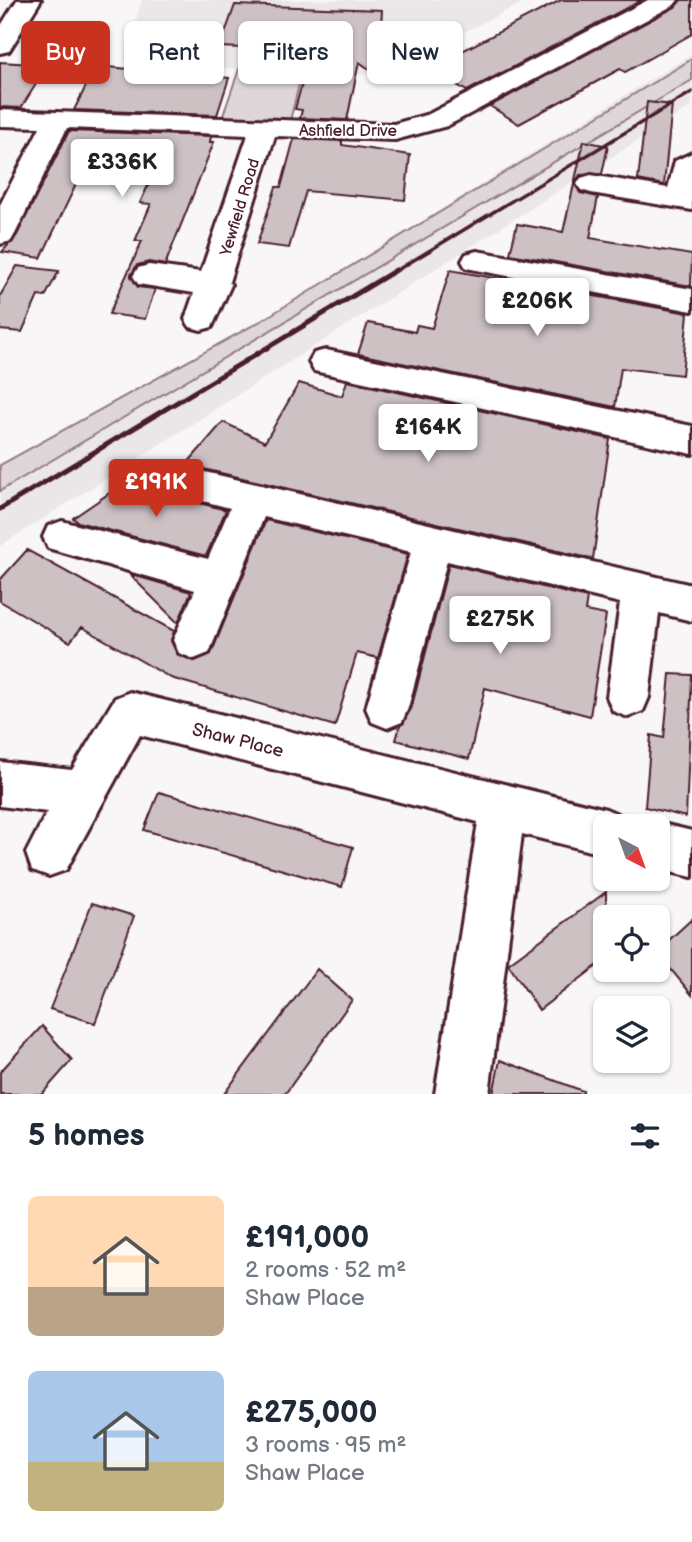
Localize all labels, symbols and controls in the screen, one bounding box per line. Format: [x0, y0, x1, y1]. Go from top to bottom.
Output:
chip: Buy [21, 21, 110, 84]
chip: Rent [124, 21, 224, 84]
chip: Filters [238, 21, 353, 84]
chip: New [367, 21, 463, 84]
street label: Ashfield Drive [299, 122, 397, 141]
pin: £336K [73, 140, 171, 199]
text: £336K [87, 148, 157, 176]
street label: Yewfield Road [216, 156, 264, 260]
pin: £206K [488, 278, 586, 338]
text: £206K [501, 287, 573, 315]
pin: £164K [379, 405, 477, 464]
text: £164K [394, 413, 462, 441]
pin: £191K [107, 460, 205, 519]
text: £191K [125, 468, 187, 496]
pin: £275K [451, 596, 549, 656]
text: £275K [465, 605, 535, 633]
street label: Shaw Place [190, 719, 286, 762]
north arrow [593, 814, 670, 891]
map controls [593, 814, 670, 1073]
button: locate [593, 905, 670, 982]
button: layers [593, 996, 670, 1073]
icon: filters [626, 1117, 664, 1155]
text: 5 homes [28, 1118, 145, 1154]
text: £191,000 [245, 1220, 369, 1256]
icon: home [84, 1224, 168, 1308]
text: 2 rooms · 52 m² [245, 1256, 406, 1284]
text: Shaw Place [245, 1284, 365, 1312]
text: £275,000 [245, 1395, 377, 1431]
icon: home [84, 1399, 168, 1483]
text: 3 rooms · 95 m² [245, 1431, 406, 1459]
text: Shaw Place [245, 1459, 365, 1487]

